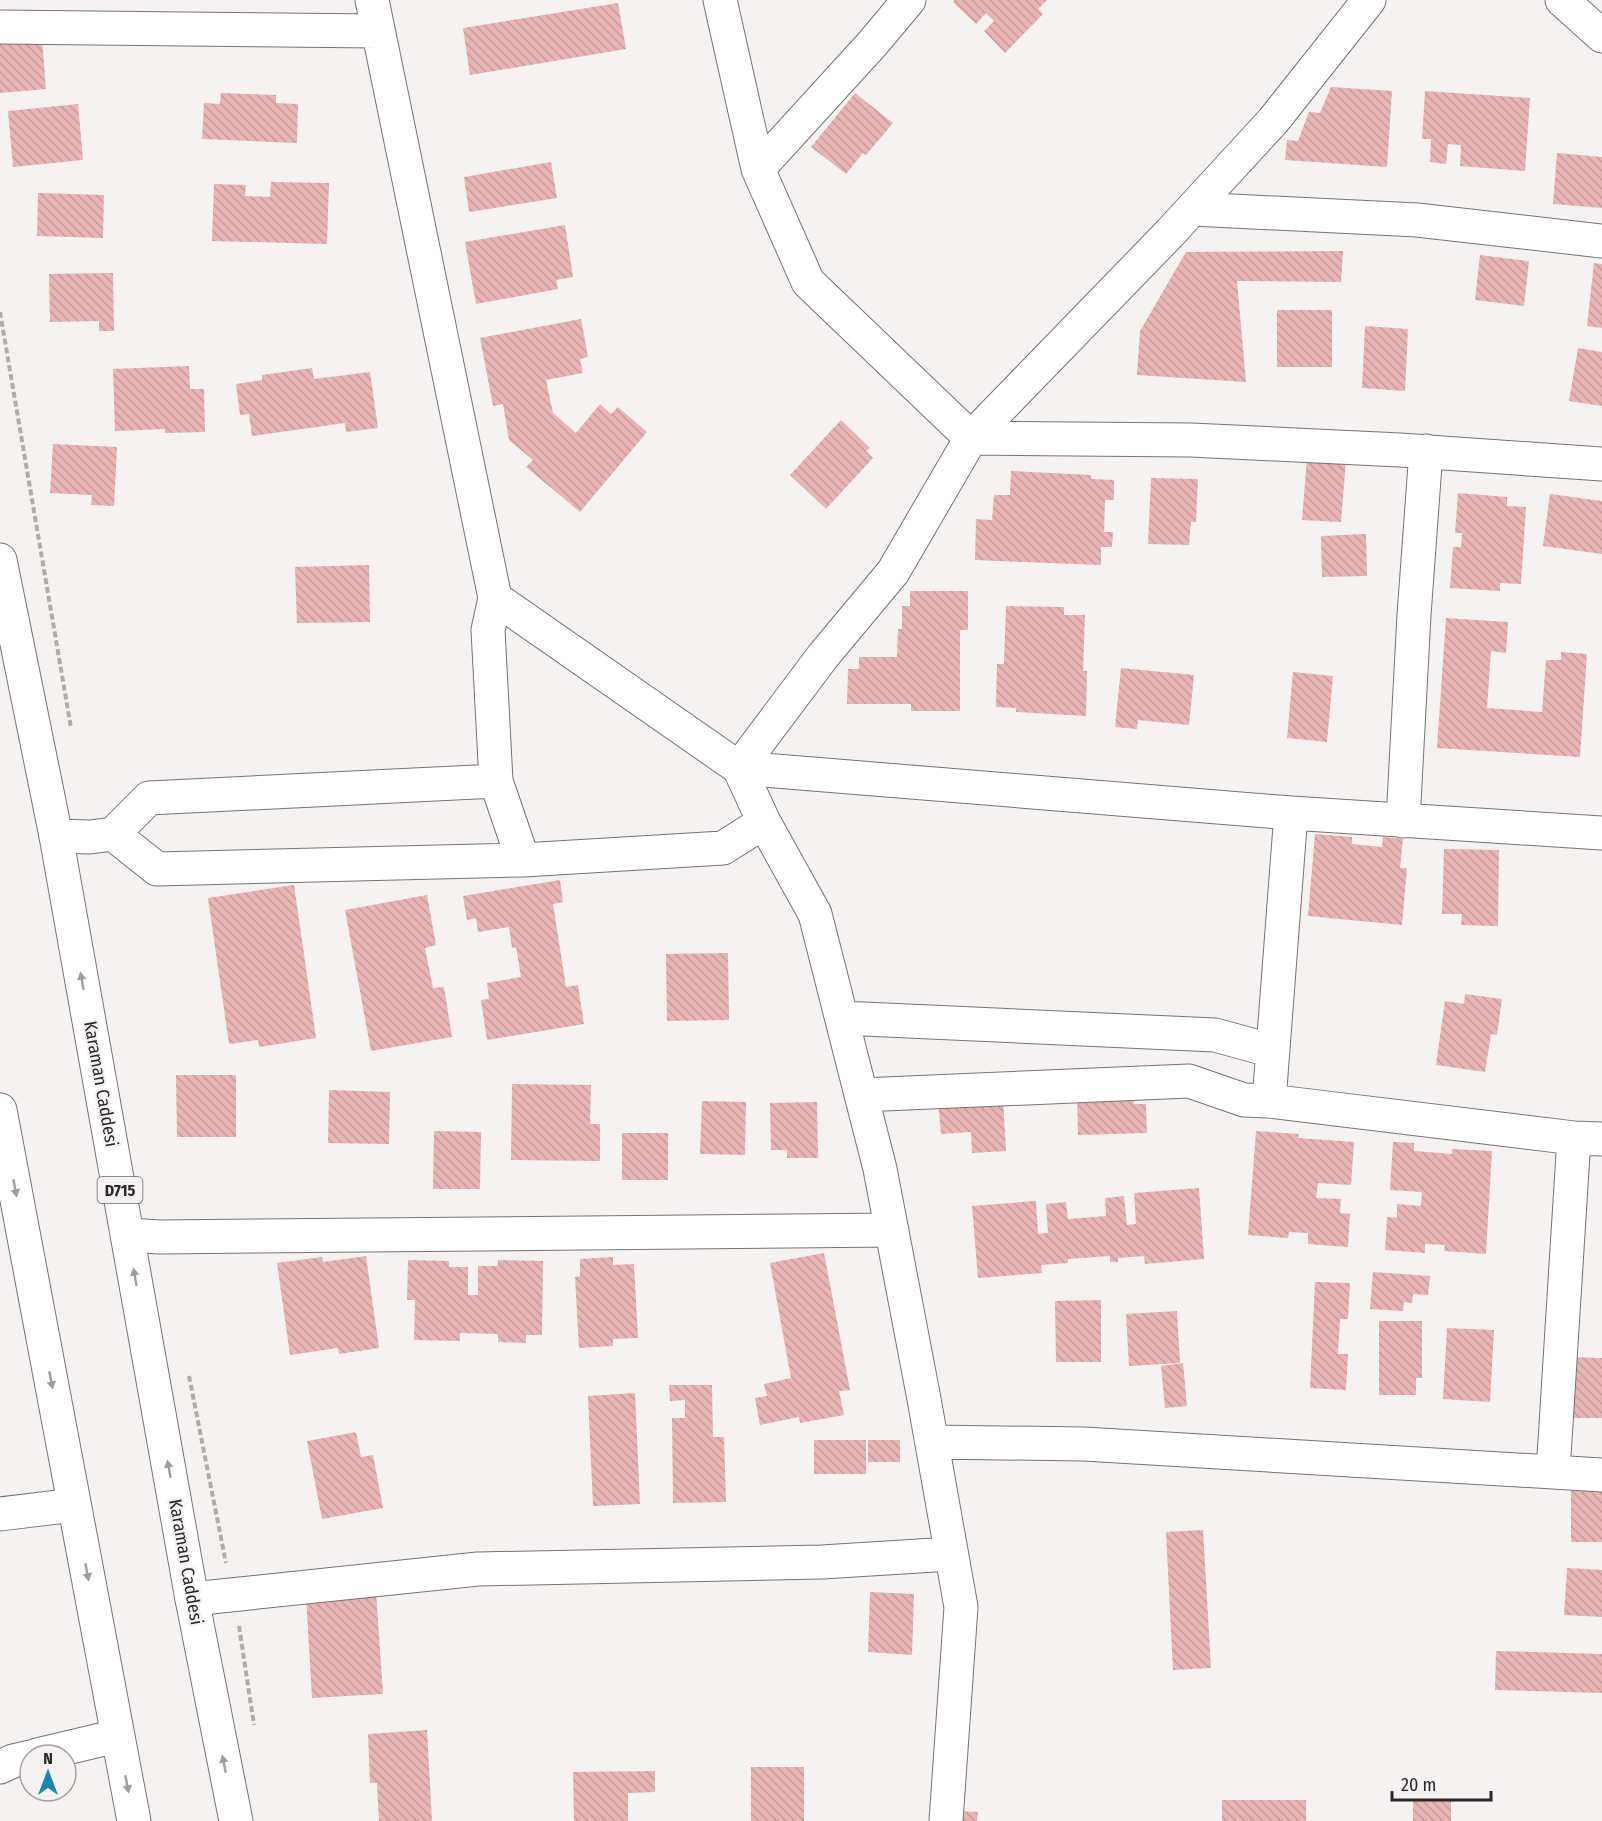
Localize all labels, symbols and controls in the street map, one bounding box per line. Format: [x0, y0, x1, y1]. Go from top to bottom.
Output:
one-way arrow [77, 972, 86, 991]
street label: Karaman Caddesi [79, 1019, 123, 1149]
road number: D715 [98, 1177, 142, 1203]
one-way arrow [11, 1179, 20, 1198]
one-way arrow [130, 1267, 139, 1286]
one-way arrow [47, 1371, 56, 1390]
one-way arrow [164, 1459, 173, 1478]
street label: Karaman Caddesi [164, 1497, 208, 1627]
one-way arrow [83, 1562, 92, 1581]
north arrow [18, 1743, 78, 1803]
text: N [43, 1749, 53, 1768]
one-way arrow [219, 1754, 228, 1773]
scale bar [1392, 1764, 1491, 1802]
text: 20 m [1401, 1774, 1436, 1796]
one-way arrow [123, 1775, 132, 1794]

